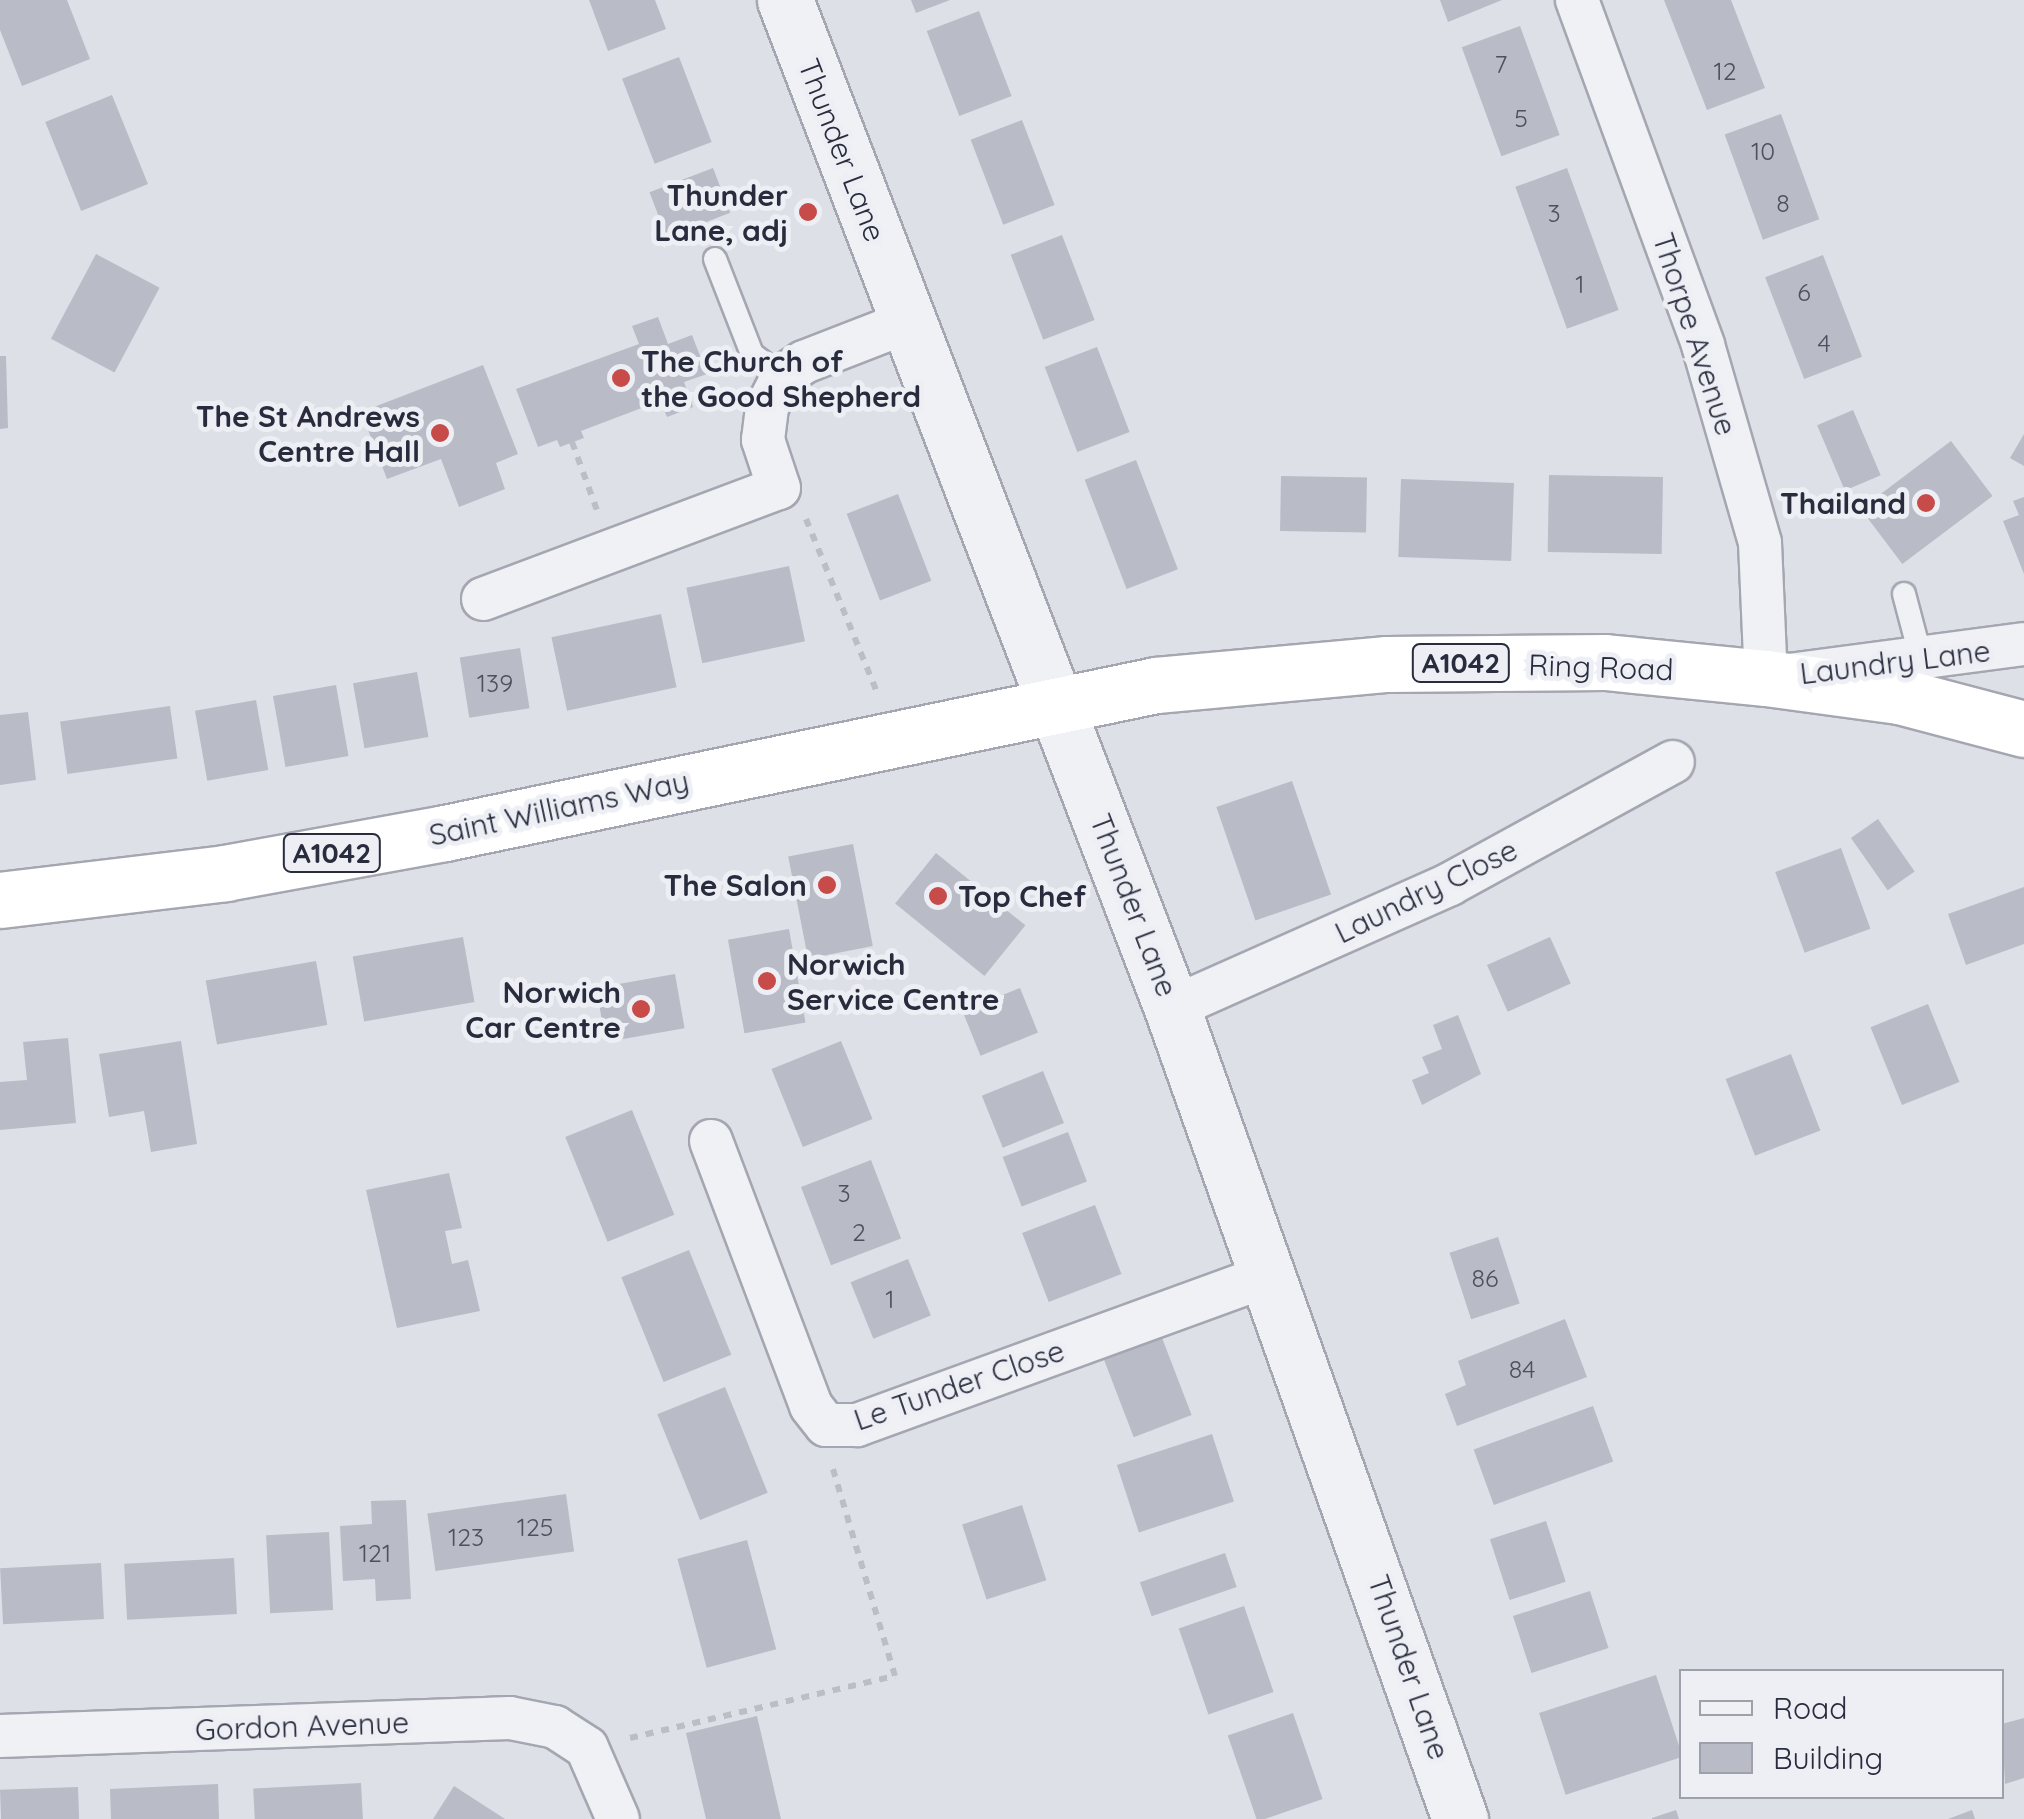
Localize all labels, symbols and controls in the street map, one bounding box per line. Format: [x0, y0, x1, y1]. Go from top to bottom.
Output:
house number: 7 [1495, 49, 1507, 79]
street label: Thunder Lane [791, 54, 893, 246]
house number: 12 [1713, 56, 1737, 86]
house number: 5 [1514, 103, 1528, 133]
house number: 10 [1751, 136, 1775, 166]
place label: Thunder Lane, adj [654, 177, 788, 248]
house number: 8 [1776, 188, 1790, 218]
house number: 3 [1547, 198, 1561, 228]
marker: Thunder Lane, adj [797, 201, 819, 223]
street label: Thorpe Avenue [1645, 228, 1745, 440]
house number: 1 [1575, 269, 1585, 299]
house number: 6 [1797, 277, 1811, 307]
house number: 4 [1817, 328, 1831, 358]
place label: The Church of the Good Shepherd [641, 343, 921, 414]
marker: The Church of the Good Shepherd [610, 367, 632, 389]
place label: The St Andrews Centre Hall [196, 398, 420, 468]
marker: The St Andrews Centre Hall [429, 422, 451, 444]
place label: Thailand [1780, 485, 1906, 521]
marker: Thailand [1915, 492, 1937, 514]
street label: Laundry Lane [1798, 632, 1992, 692]
road number: A1042 [1411, 640, 1511, 686]
street label: Ring Road [1528, 646, 1674, 688]
house number: 139 [477, 668, 513, 698]
street label: Saint Williams Way [426, 763, 692, 853]
street label: Thunder Lane [1083, 809, 1185, 1001]
road number: A1042 [282, 830, 382, 876]
street label: Laundry Close [1329, 831, 1523, 951]
place label: The Salon [663, 867, 807, 903]
marker: The Salon [816, 874, 838, 896]
place label: Top Chef [958, 878, 1086, 914]
marker: Top Chef [927, 885, 949, 907]
place label: Norwich Service Centre [787, 946, 999, 1016]
marker: Norwich Service Centre [756, 970, 778, 992]
place label: Norwich Car Centre [465, 974, 621, 1044]
marker: Norwich Car Centre [630, 998, 652, 1020]
house number: 3 [837, 1178, 851, 1208]
house number: 2 [852, 1217, 866, 1247]
house number: 86 [1472, 1263, 1498, 1293]
house number: 1 [885, 1284, 895, 1314]
street label: Le Tunder Close [849, 1332, 1069, 1438]
house number: 84 [1509, 1354, 1535, 1384]
house number: 125 [517, 1512, 553, 1542]
house number: 123 [448, 1522, 484, 1552]
house number: 121 [359, 1538, 391, 1568]
street label: Thunder Lane [1361, 1570, 1457, 1764]
legend [1679, 1669, 2004, 1799]
text: Road [1773, 1689, 1847, 1727]
street label: Gordon Avenue [194, 1704, 410, 1748]
text: Building [1773, 1739, 1883, 1777]

